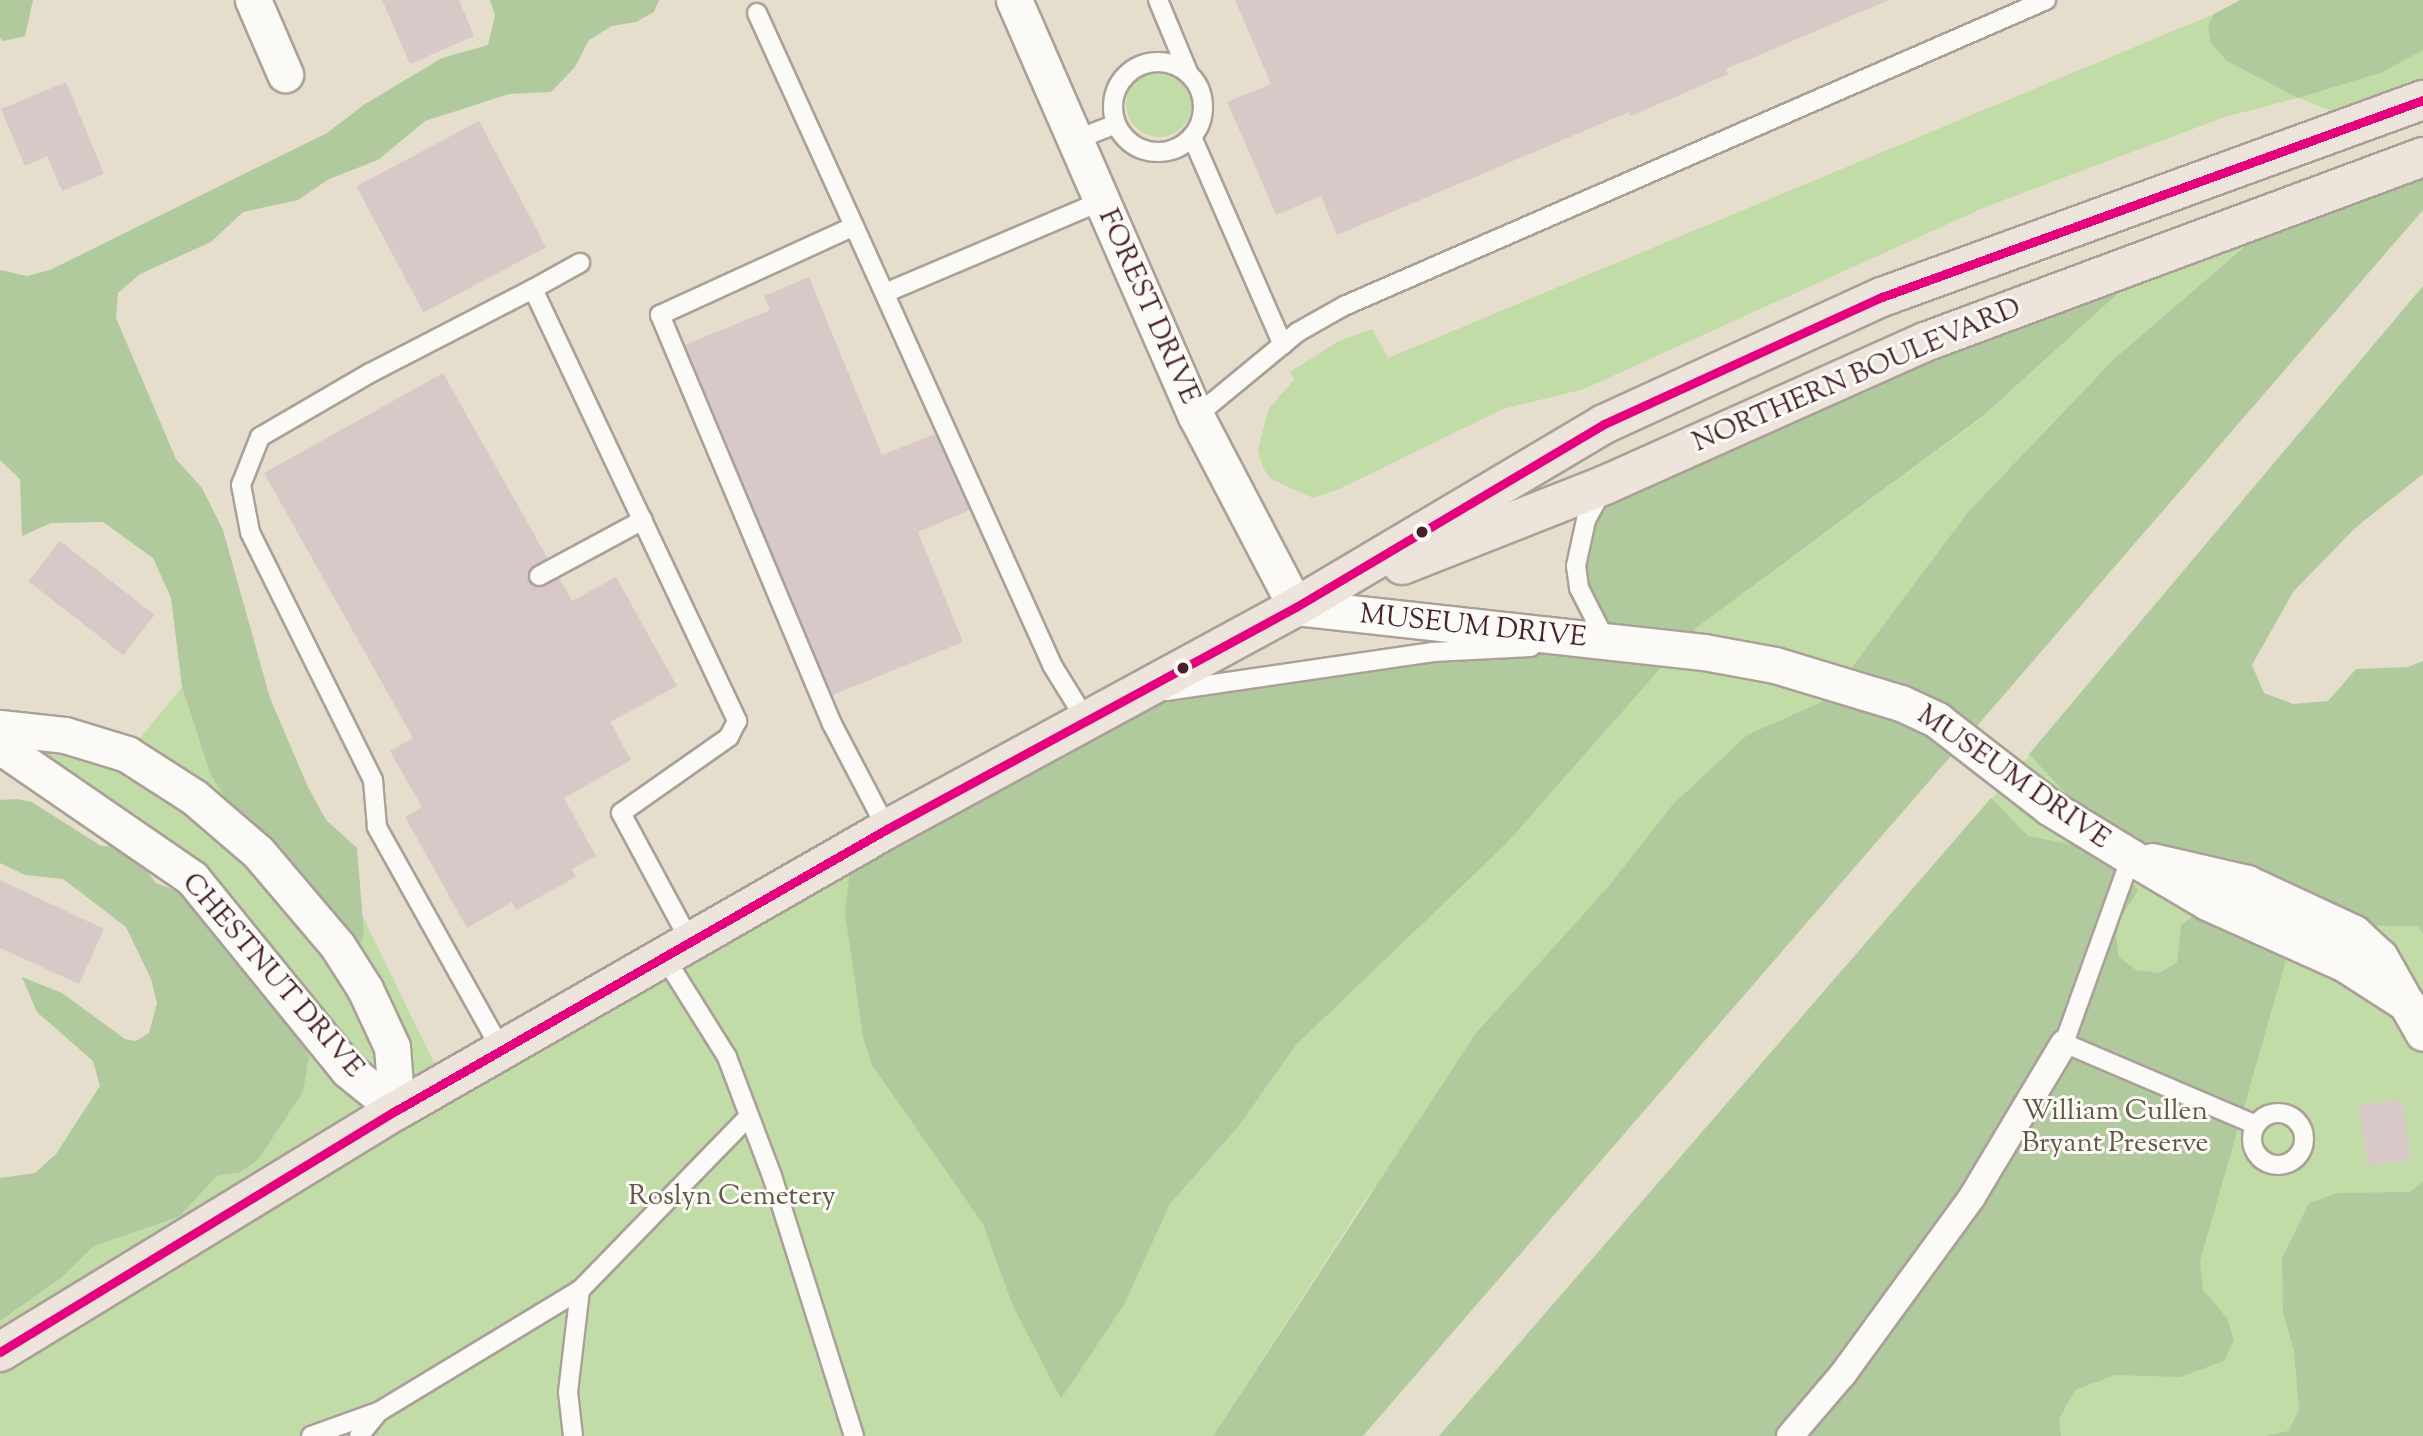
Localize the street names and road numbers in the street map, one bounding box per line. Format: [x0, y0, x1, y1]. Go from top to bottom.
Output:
street label: FOREST DRIVE [1090, 204, 1206, 410]
street label: NORTHERN BOULEVARD [1688, 292, 2026, 460]
street label: MUSEUM DRIVE [1358, 598, 1588, 656]
street label: MUSEUM DRIVE [1910, 699, 2116, 857]
street label: CHESTNUT DRIVE [174, 867, 370, 1085]

